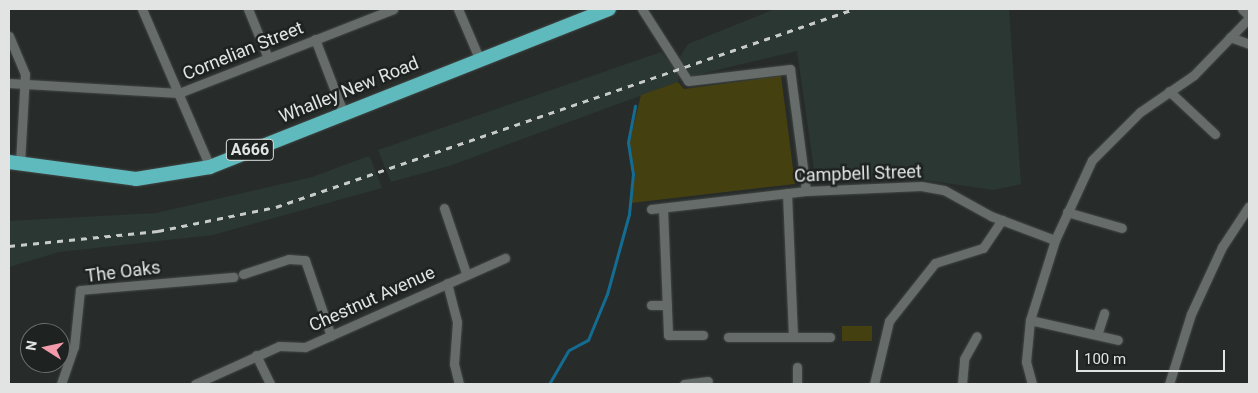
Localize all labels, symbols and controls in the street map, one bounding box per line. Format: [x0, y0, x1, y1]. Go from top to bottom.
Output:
street label: Cornelian Street [180, 17, 306, 85]
street label: Whalley New Road [276, 52, 422, 128]
road number: A666 [225, 136, 275, 164]
street label: Campbell Street [794, 161, 922, 187]
street label: The Oaks [84, 257, 162, 287]
street label: Chestnut Avenue [306, 262, 438, 336]
north arrow [20, 323, 70, 373]
text: N [22, 339, 40, 352]
scale bar [1078, 340, 1227, 372]
text: 100 m [1084, 350, 1126, 368]

